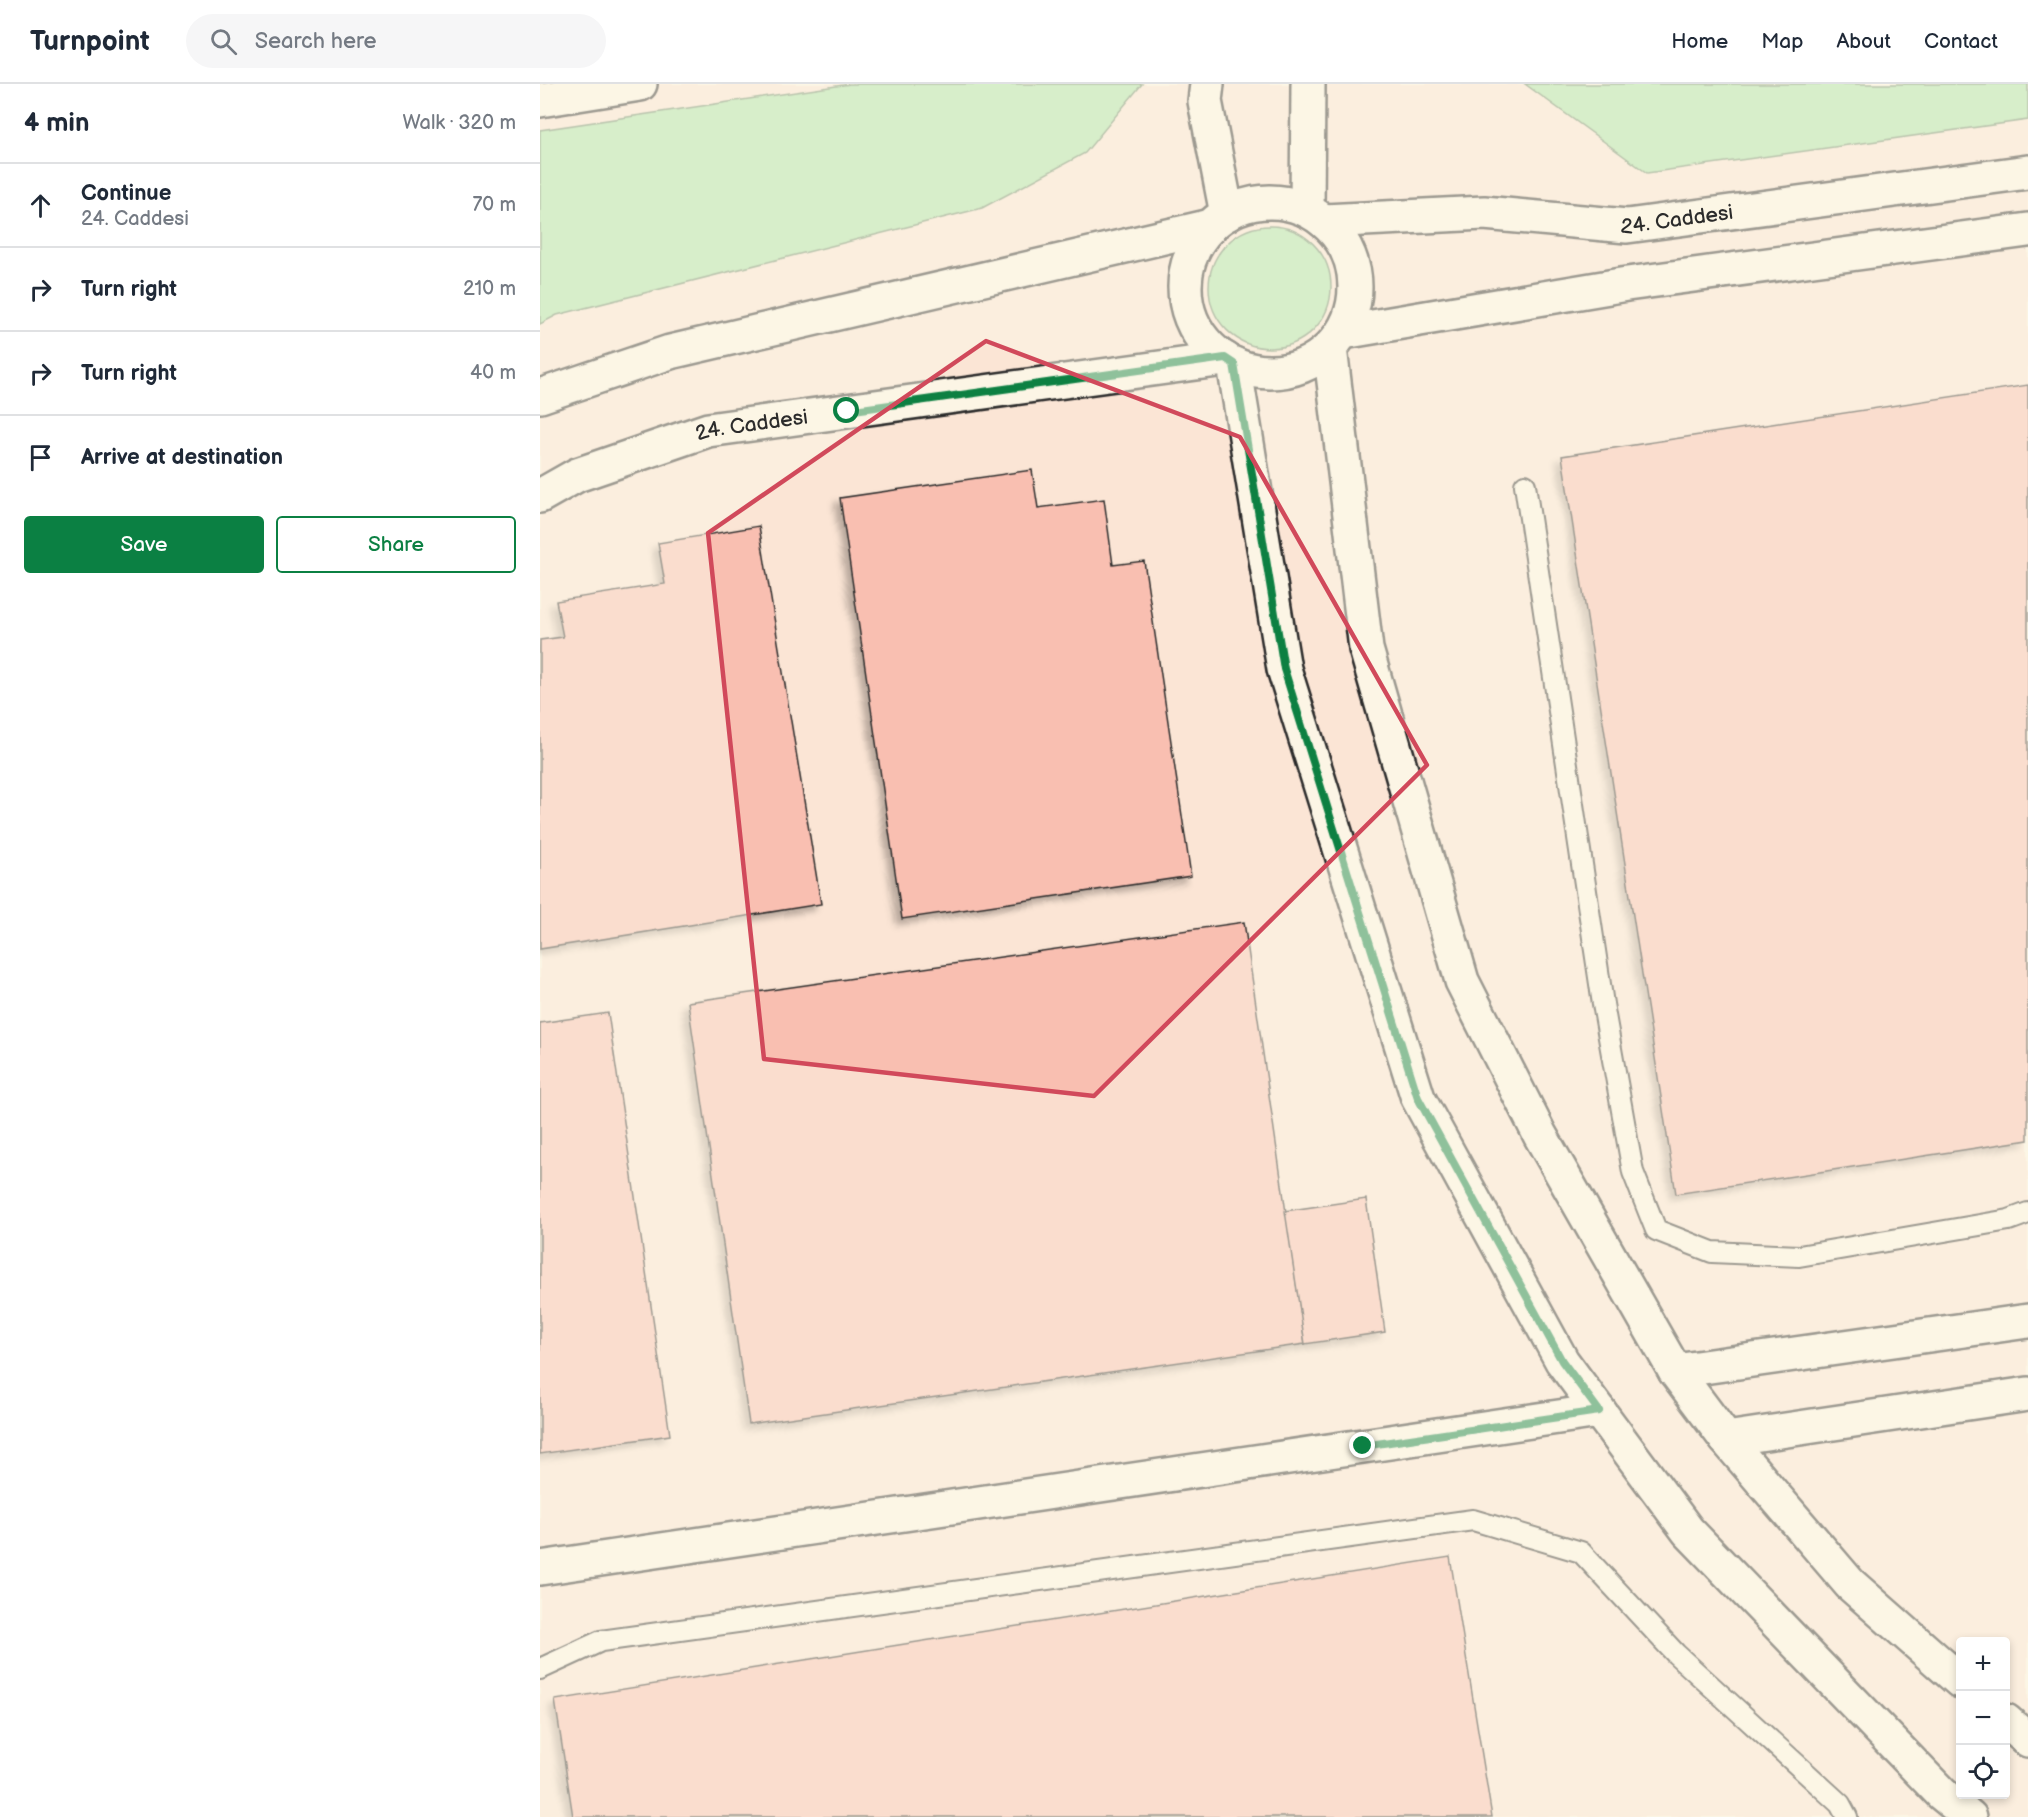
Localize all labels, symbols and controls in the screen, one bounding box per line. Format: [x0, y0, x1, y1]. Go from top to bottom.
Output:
search box [186, 14, 606, 68]
text: Turnpoint [30, 25, 150, 58]
icon: search [207, 25, 240, 58]
text: Search here [255, 28, 377, 55]
text: Home [1671, 29, 1728, 54]
text: Map [1761, 29, 1803, 54]
text: About [1836, 29, 1891, 54]
text: Contact [1924, 29, 1998, 54]
text: 4 min [24, 108, 89, 139]
text: Walk · 320 m [402, 111, 516, 135]
text: Continue [81, 180, 171, 207]
icon: ahead [24, 189, 57, 222]
text: 70 m [472, 193, 516, 217]
street label: 24. Caddesi [1619, 199, 1735, 239]
text: 24. Caddesi [81, 207, 189, 231]
icon: right [24, 273, 57, 306]
text: Turn right [81, 276, 177, 303]
text: 210 m [463, 277, 516, 301]
icon: right [24, 357, 57, 390]
text: Turn right [81, 360, 177, 387]
text: 40 m [470, 361, 516, 385]
route start [833, 397, 859, 423]
street label: 24. Caddesi [692, 404, 809, 446]
icon: arrive [24, 441, 57, 474]
text: Arrive at destination [81, 444, 283, 471]
button: Save [24, 516, 264, 573]
button: Share [276, 516, 516, 573]
route end [1349, 1432, 1375, 1458]
map controls [1956, 1637, 2010, 1799]
button: + [1956, 1637, 2010, 1691]
button: − [1956, 1691, 2010, 1745]
button: locate [1956, 1745, 2010, 1799]

